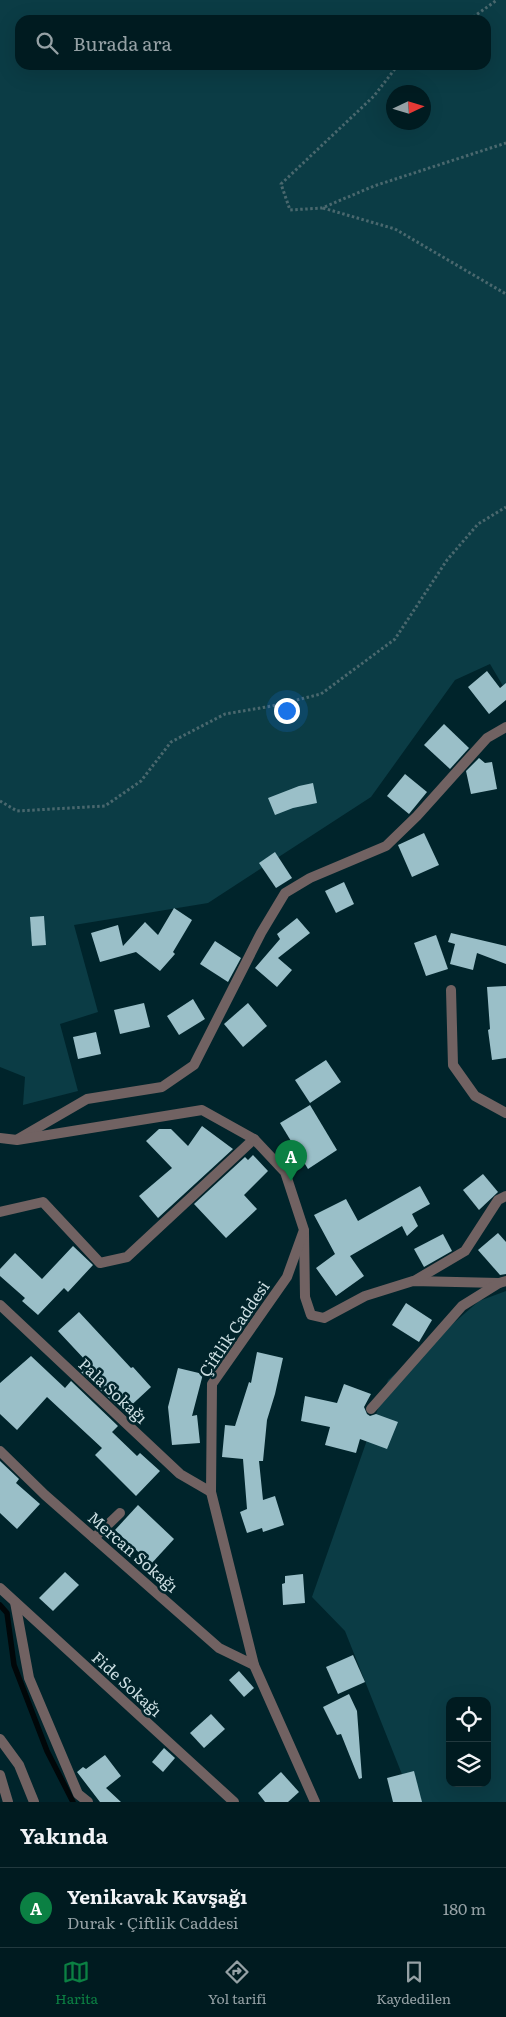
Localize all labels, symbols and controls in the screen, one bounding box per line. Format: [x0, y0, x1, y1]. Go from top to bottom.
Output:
search box [15, 15, 491, 70]
icon: search [33, 29, 61, 57]
text: Burada ara [73, 29, 172, 57]
north arrow [386, 85, 431, 130]
your location [274, 698, 300, 724]
pin: A [275, 1140, 307, 1181]
street label: Çiftlik Caddesi [192, 1276, 274, 1381]
street label: Pala Sokağı [74, 1352, 154, 1429]
street label: Mercan Sokağı [83, 1505, 184, 1597]
street label: Fide Sokağı [87, 1645, 168, 1721]
map controls [446, 1697, 491, 1787]
button: locate [446, 1697, 491, 1742]
button: layers [446, 1742, 491, 1787]
text: Yakında [20, 1819, 108, 1850]
text: Yenikavak Kavşağı [67, 1882, 247, 1910]
text: A [30, 1896, 42, 1920]
text: 180 m [443, 1896, 486, 1920]
text: Durak · Çiftlik Caddesi [67, 1910, 238, 1934]
tab: Harita [55, 1958, 98, 2008]
tab: Yol tarifi [208, 1958, 266, 2008]
tab: Kaydedilen [376, 1958, 451, 2008]

